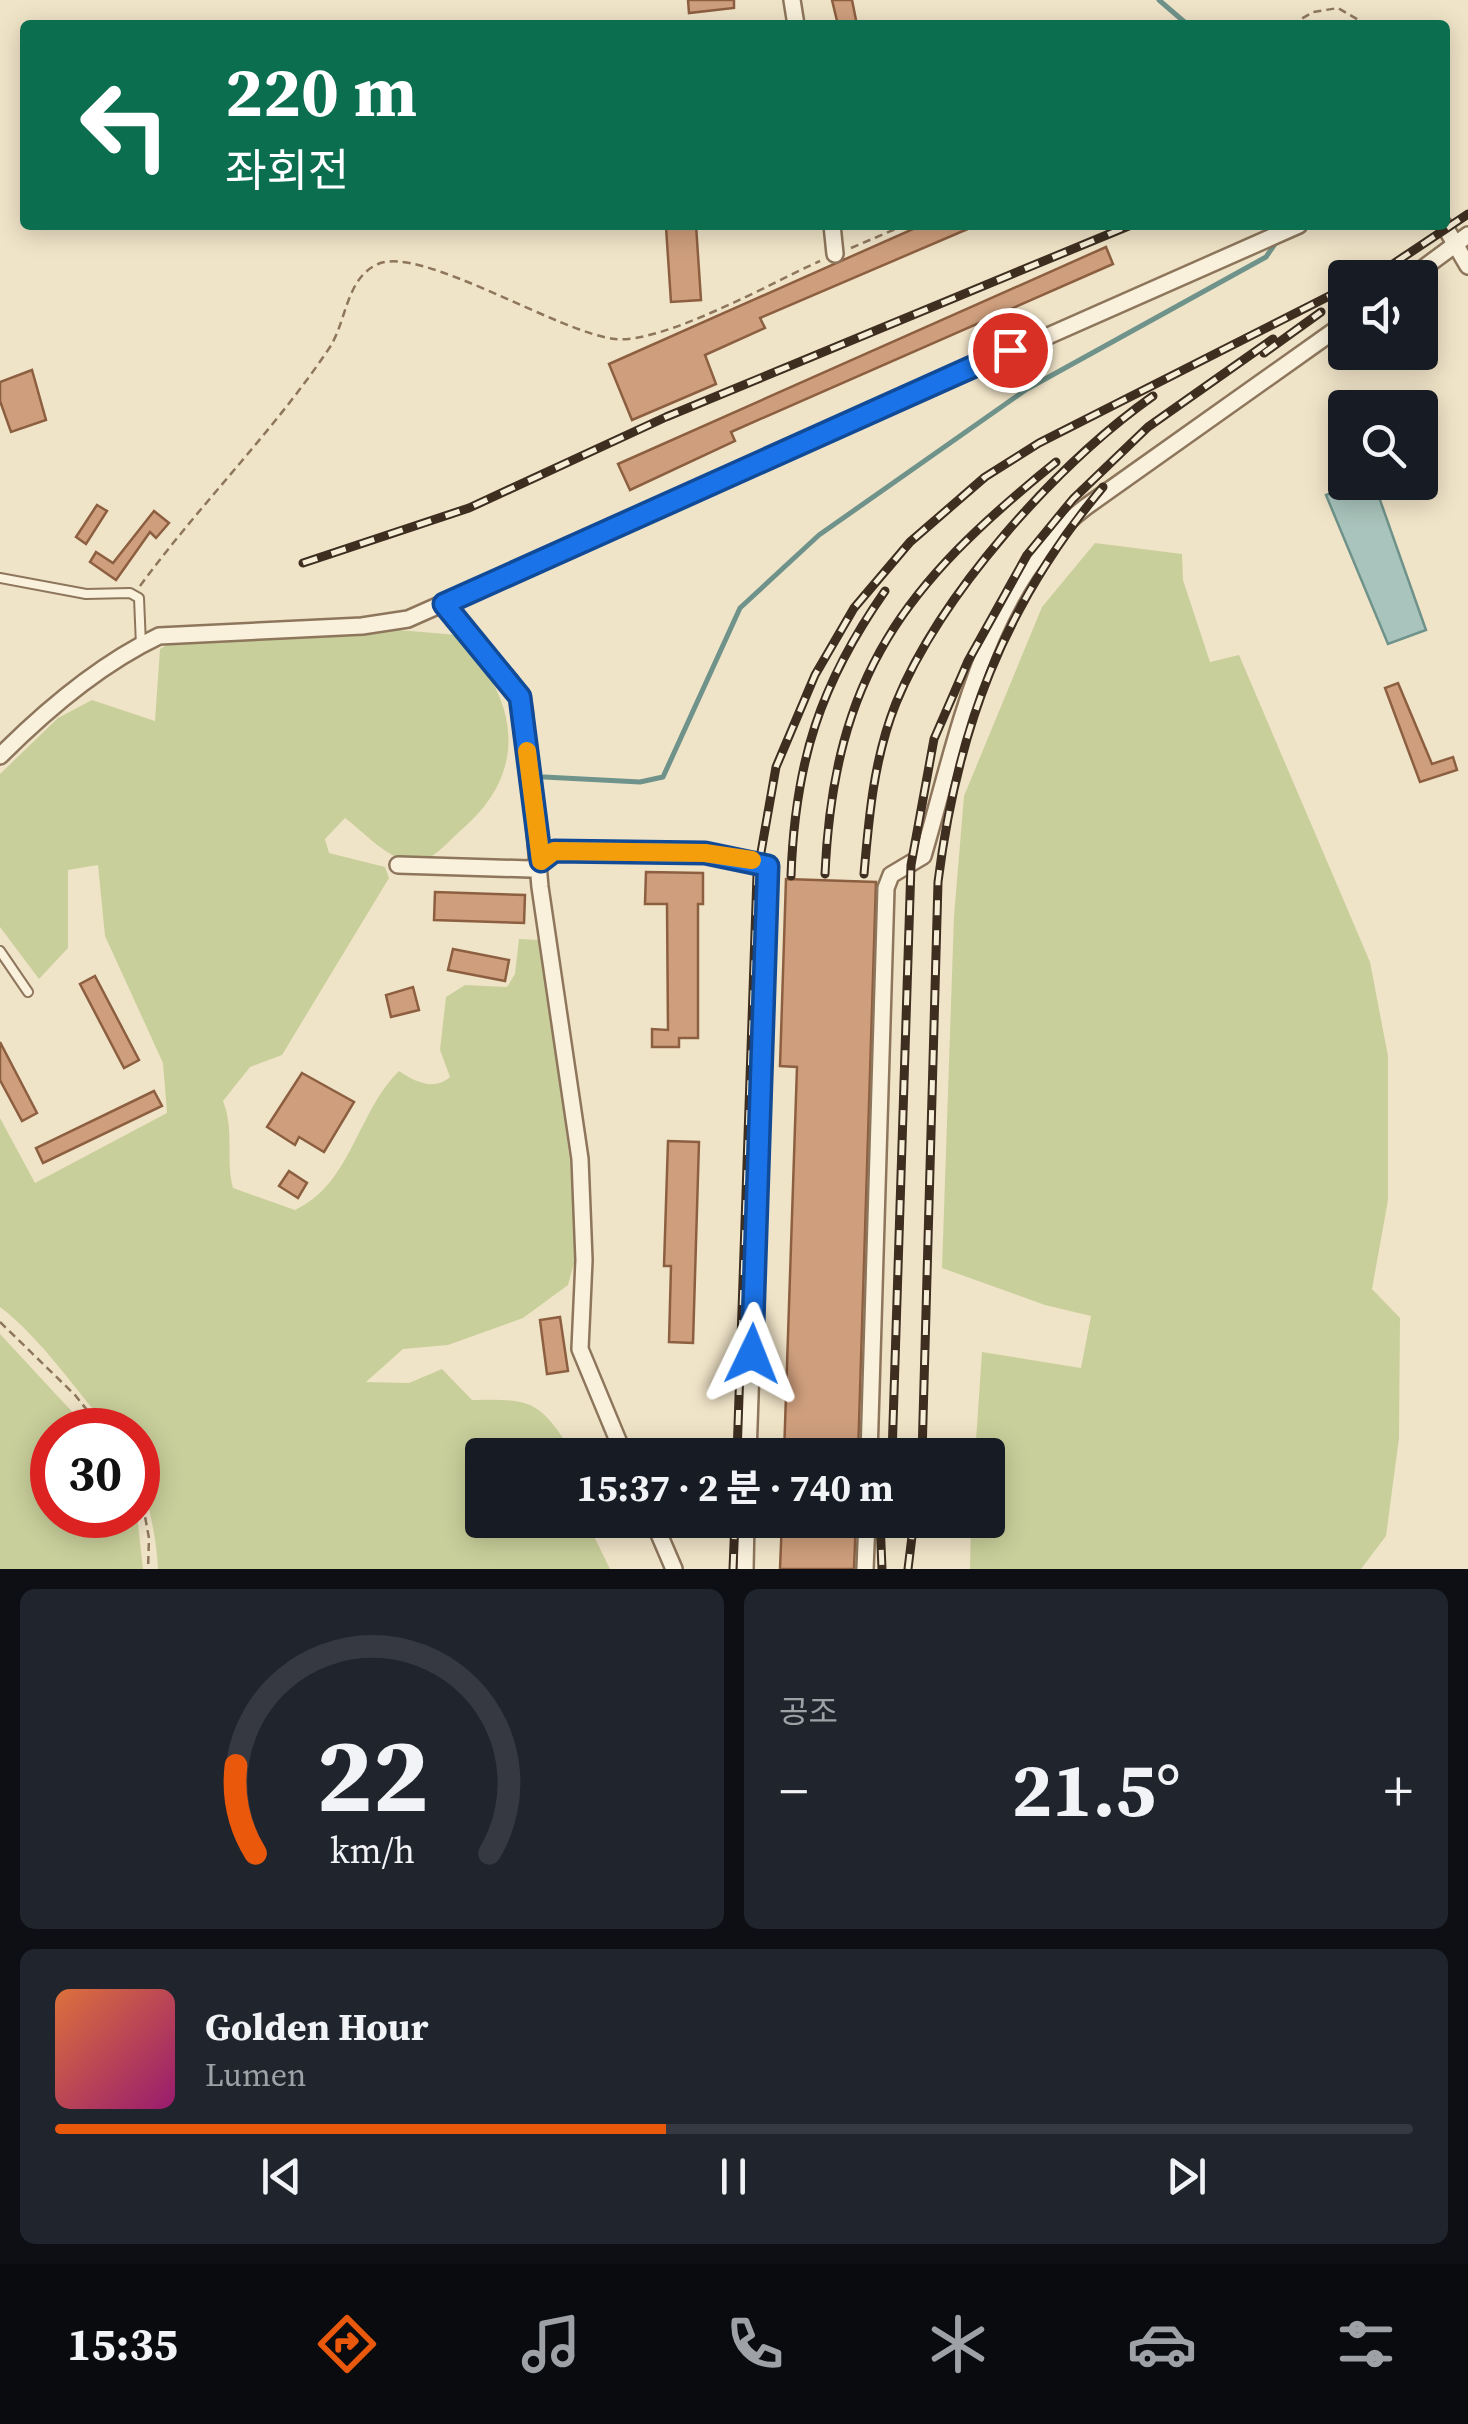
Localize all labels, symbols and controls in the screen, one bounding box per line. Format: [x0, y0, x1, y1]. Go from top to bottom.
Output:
text: 220 m [225, 43, 417, 139]
icon: left [60, 60, 190, 190]
text: 좌회전 [225, 139, 349, 201]
map controls [1328, 260, 1438, 500]
button: sound [1328, 260, 1438, 370]
pin [968, 308, 1053, 393]
icon: arrive [983, 323, 1038, 378]
button: search [1328, 390, 1438, 500]
position arrow [700, 1302, 804, 1406]
speed limit sign: 30 [30, 1408, 160, 1538]
text: 15:37 · 2 분 · 740 m [576, 1462, 894, 1514]
text: 공조 [779, 1690, 838, 1734]
text: 22 [316, 1703, 428, 1846]
text: 21.5° [1011, 1738, 1181, 1841]
text: − [779, 1753, 808, 1828]
text: + [1384, 1753, 1413, 1828]
text: km/h [329, 1826, 415, 1875]
text: Golden Hour [205, 2001, 428, 2053]
text: Lumen [205, 2053, 307, 2097]
icon: previous [254, 2149, 309, 2204]
icon: pause [706, 2149, 761, 2204]
icon: next [1159, 2149, 1214, 2204]
icon: directions [312, 2309, 382, 2379]
icon: music [516, 2309, 586, 2379]
icon: phone [720, 2309, 790, 2379]
icon: climate [923, 2309, 993, 2379]
icon: car [1127, 2309, 1197, 2379]
icon: filters [1331, 2309, 1401, 2379]
text: 15:35 [67, 2313, 178, 2375]

